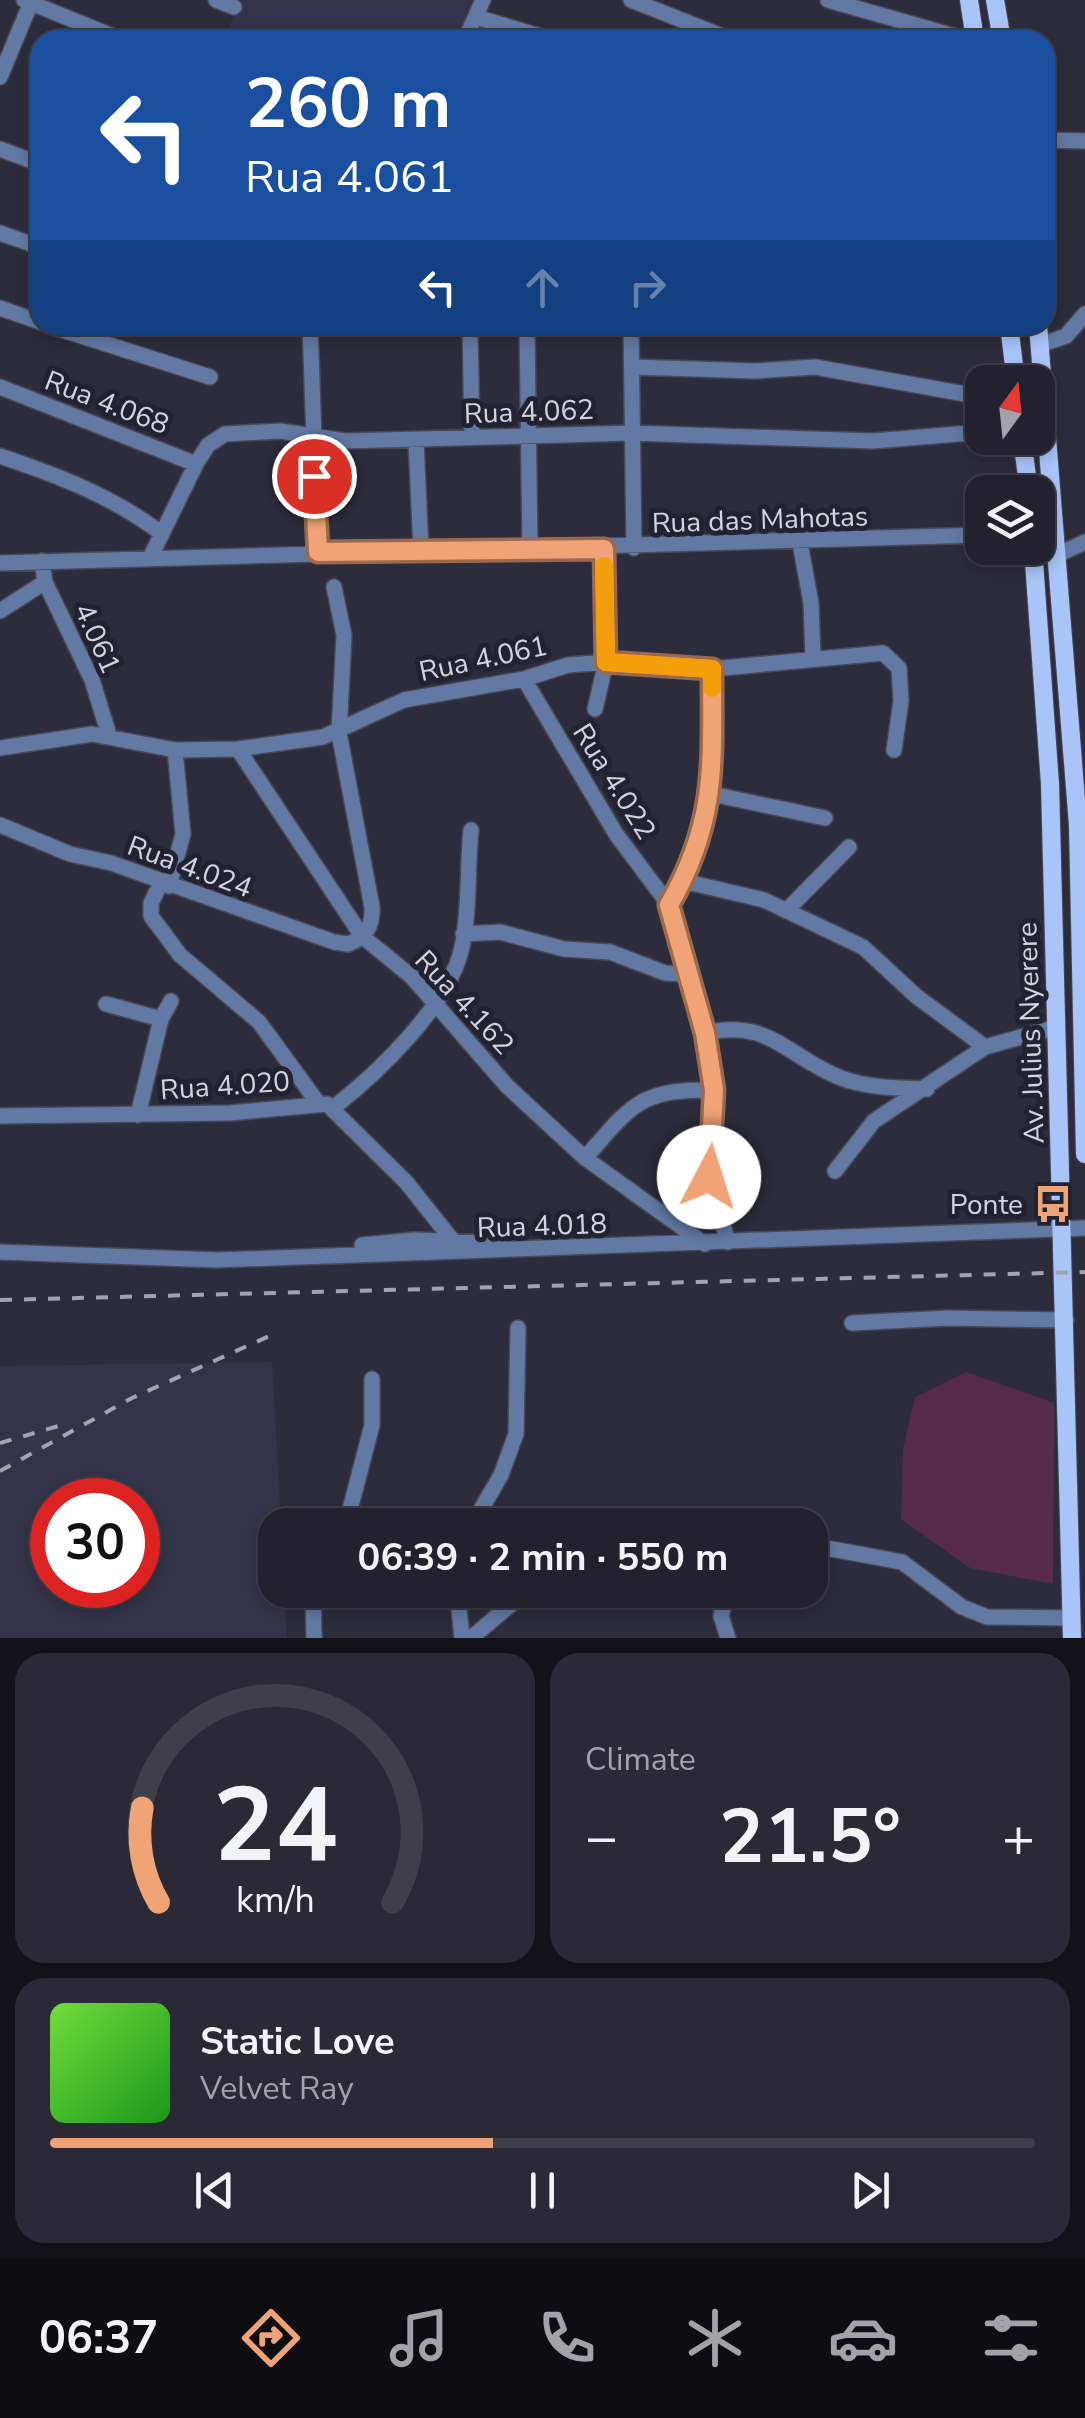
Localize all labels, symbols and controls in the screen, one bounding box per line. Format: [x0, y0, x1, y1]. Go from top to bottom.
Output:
text: 260 m [245, 56, 451, 152]
icon: left [80, 70, 210, 200]
text: Rua 4.061 [245, 147, 454, 208]
icon: left [410, 260, 465, 315]
icon: ahead [515, 260, 570, 315]
icon: right [620, 260, 675, 315]
street label: Rua 4.068 [39, 362, 174, 444]
north arrow [965, 365, 1055, 455]
map controls [965, 365, 1055, 565]
street label: Rua 4.062 [463, 391, 595, 433]
pin [272, 434, 357, 519]
icon: arrive [287, 449, 342, 504]
button: layers [965, 475, 1055, 565]
street label: Rua das Mahotas [651, 497, 869, 543]
street label: 4.061 [65, 597, 129, 680]
street label: Rua 4.061 [416, 627, 551, 691]
street label: Rua 4.022 [564, 716, 665, 847]
street label: Rua 4.024 [122, 827, 257, 907]
street label: Av. Julius Nyerere [1008, 922, 1054, 1144]
street label: Rua 4.162 [406, 942, 523, 1063]
street label: Rua 4.020 [159, 1063, 291, 1109]
position arrow [657, 1125, 761, 1229]
bus stop icon: Ponte [1032, 1183, 1074, 1225]
place label: Ponte [950, 1186, 1023, 1224]
street label: Rua 4.018 [476, 1205, 608, 1247]
speed limit sign: 30 [30, 1478, 160, 1608]
text: 06:39 · 2 min · 550 m [358, 1532, 728, 1583]
text: Climate [585, 1738, 696, 1781]
text: 24 [213, 1755, 337, 1897]
text: 21.5° [719, 1786, 901, 1888]
text: − [585, 1800, 618, 1875]
text: + [1002, 1800, 1035, 1875]
text: km/h [236, 1876, 314, 1925]
text: Static Love [200, 2016, 395, 2067]
text: Velvet Ray [200, 2067, 354, 2110]
icon: previous [187, 2163, 242, 2218]
icon: pause [515, 2163, 570, 2218]
icon: next [843, 2163, 898, 2218]
icon: directions [236, 2303, 306, 2373]
icon: music [384, 2303, 454, 2373]
icon: phone [532, 2303, 602, 2373]
icon: climate [680, 2303, 750, 2373]
icon: car [828, 2303, 898, 2373]
icon: filters [976, 2303, 1046, 2373]
text: 06:37 [39, 2308, 158, 2369]

